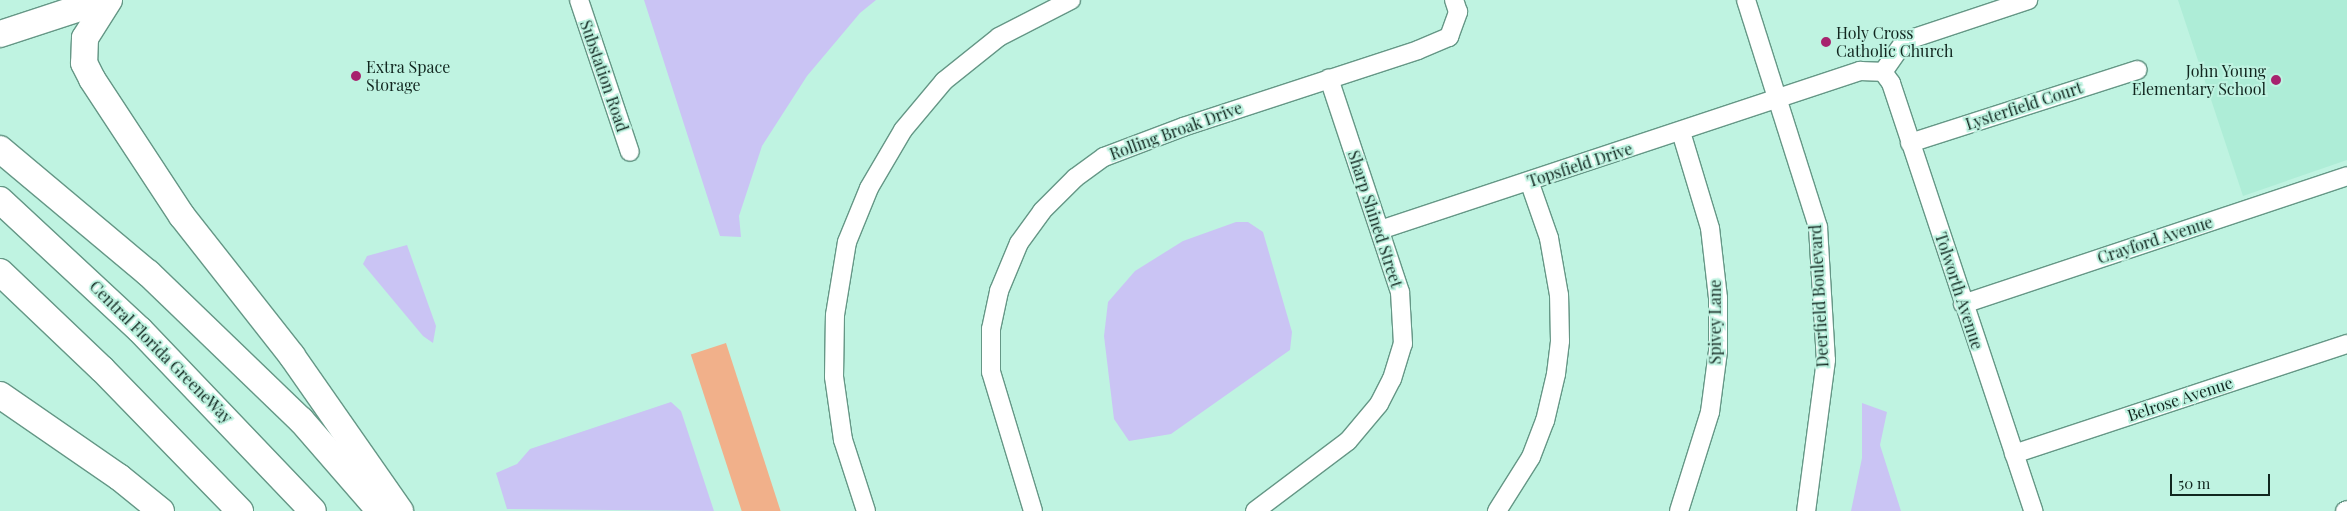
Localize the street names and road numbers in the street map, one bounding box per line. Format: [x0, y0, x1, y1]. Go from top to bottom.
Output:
street label: Substation Road [576, 18, 632, 134]
street label: Lysterfield Court [1963, 78, 2085, 134]
street label: Rolling Broak Drive [1107, 98, 1245, 164]
street label: Topsfield Drive [1525, 139, 1635, 191]
street label: Sharp Shined Street [1344, 148, 1406, 290]
street label: Crayford Avenue [2095, 212, 2215, 268]
street label: Deerfield Boulevard [1806, 224, 1832, 368]
street label: Tolworth Avenue [1931, 230, 1987, 352]
street label: Central Florida GreeneWay [86, 277, 236, 427]
street label: Spivey Lane [1705, 279, 1725, 365]
street label: Belrose Avenue [2125, 373, 2235, 425]

